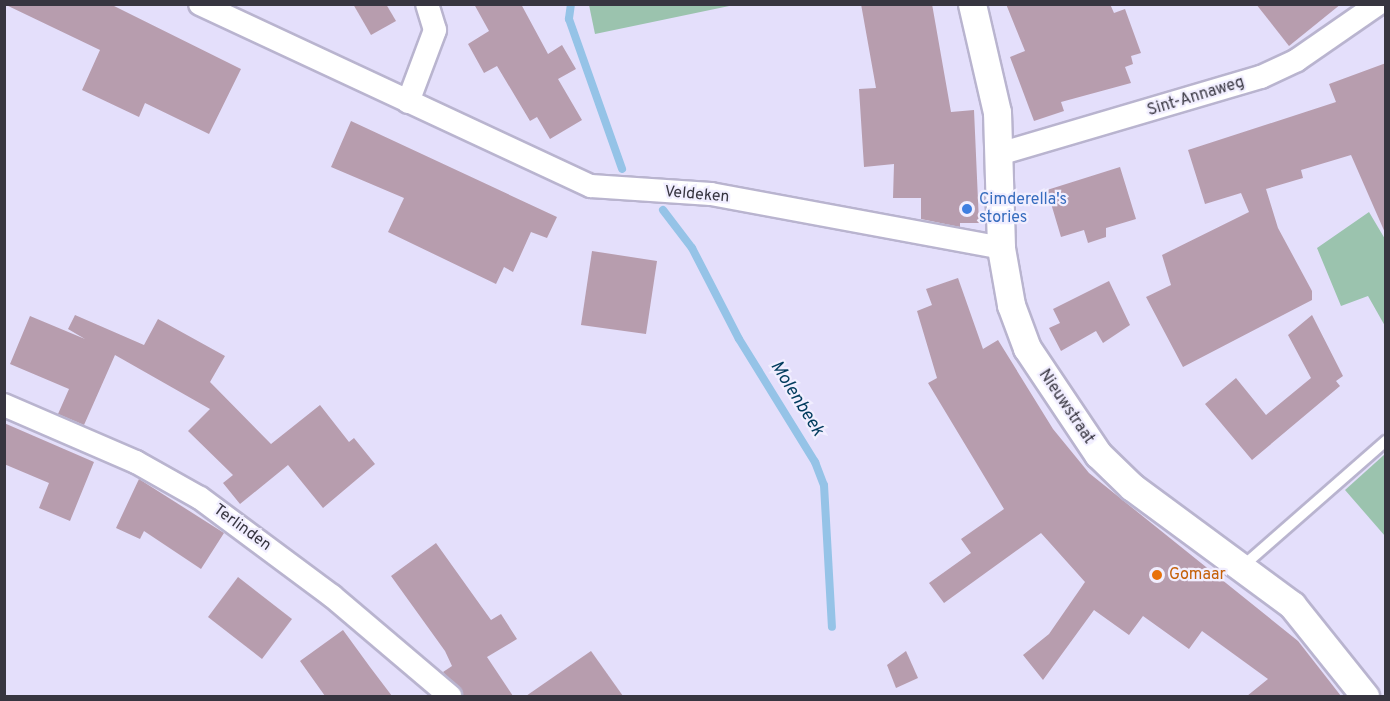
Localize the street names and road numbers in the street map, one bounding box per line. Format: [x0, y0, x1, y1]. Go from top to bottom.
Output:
street label: Sint-Annaweg [1145, 73, 1247, 121]
street label: Veldeken [664, 183, 730, 207]
street label: Nieuwstraat [1034, 366, 1098, 448]
street label: Terlinden [209, 501, 275, 555]

